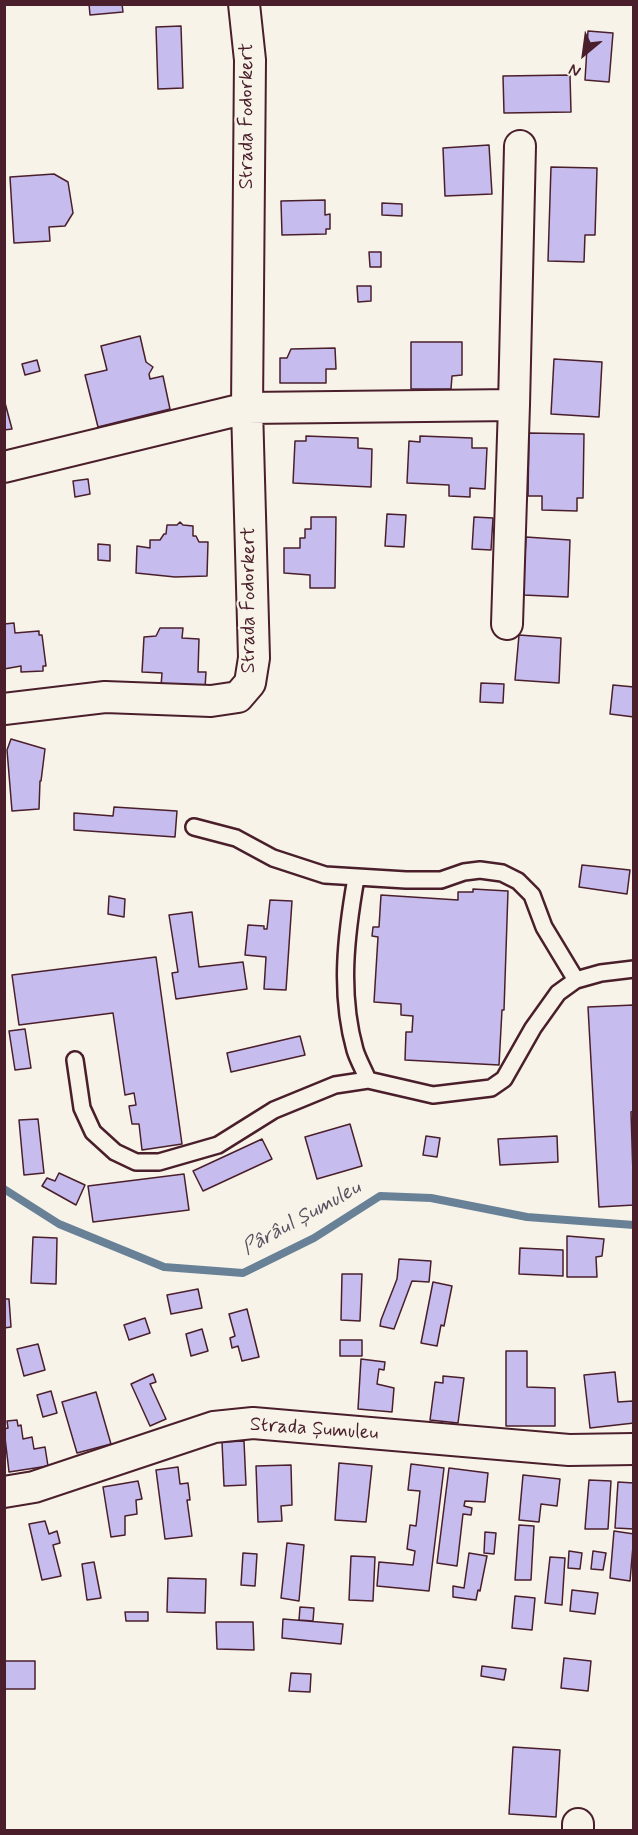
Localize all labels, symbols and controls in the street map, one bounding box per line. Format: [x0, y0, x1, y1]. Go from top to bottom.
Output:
north arrow [554, 24, 614, 84]
street label: Strada Fodorkert [236, 43, 260, 189]
text: N [565, 58, 585, 82]
street label: Strada Fodorkert [238, 527, 262, 673]
water label: Pârâul Șumuleu [238, 1176, 366, 1262]
street label: Strada Șumuleu [249, 1414, 379, 1446]

